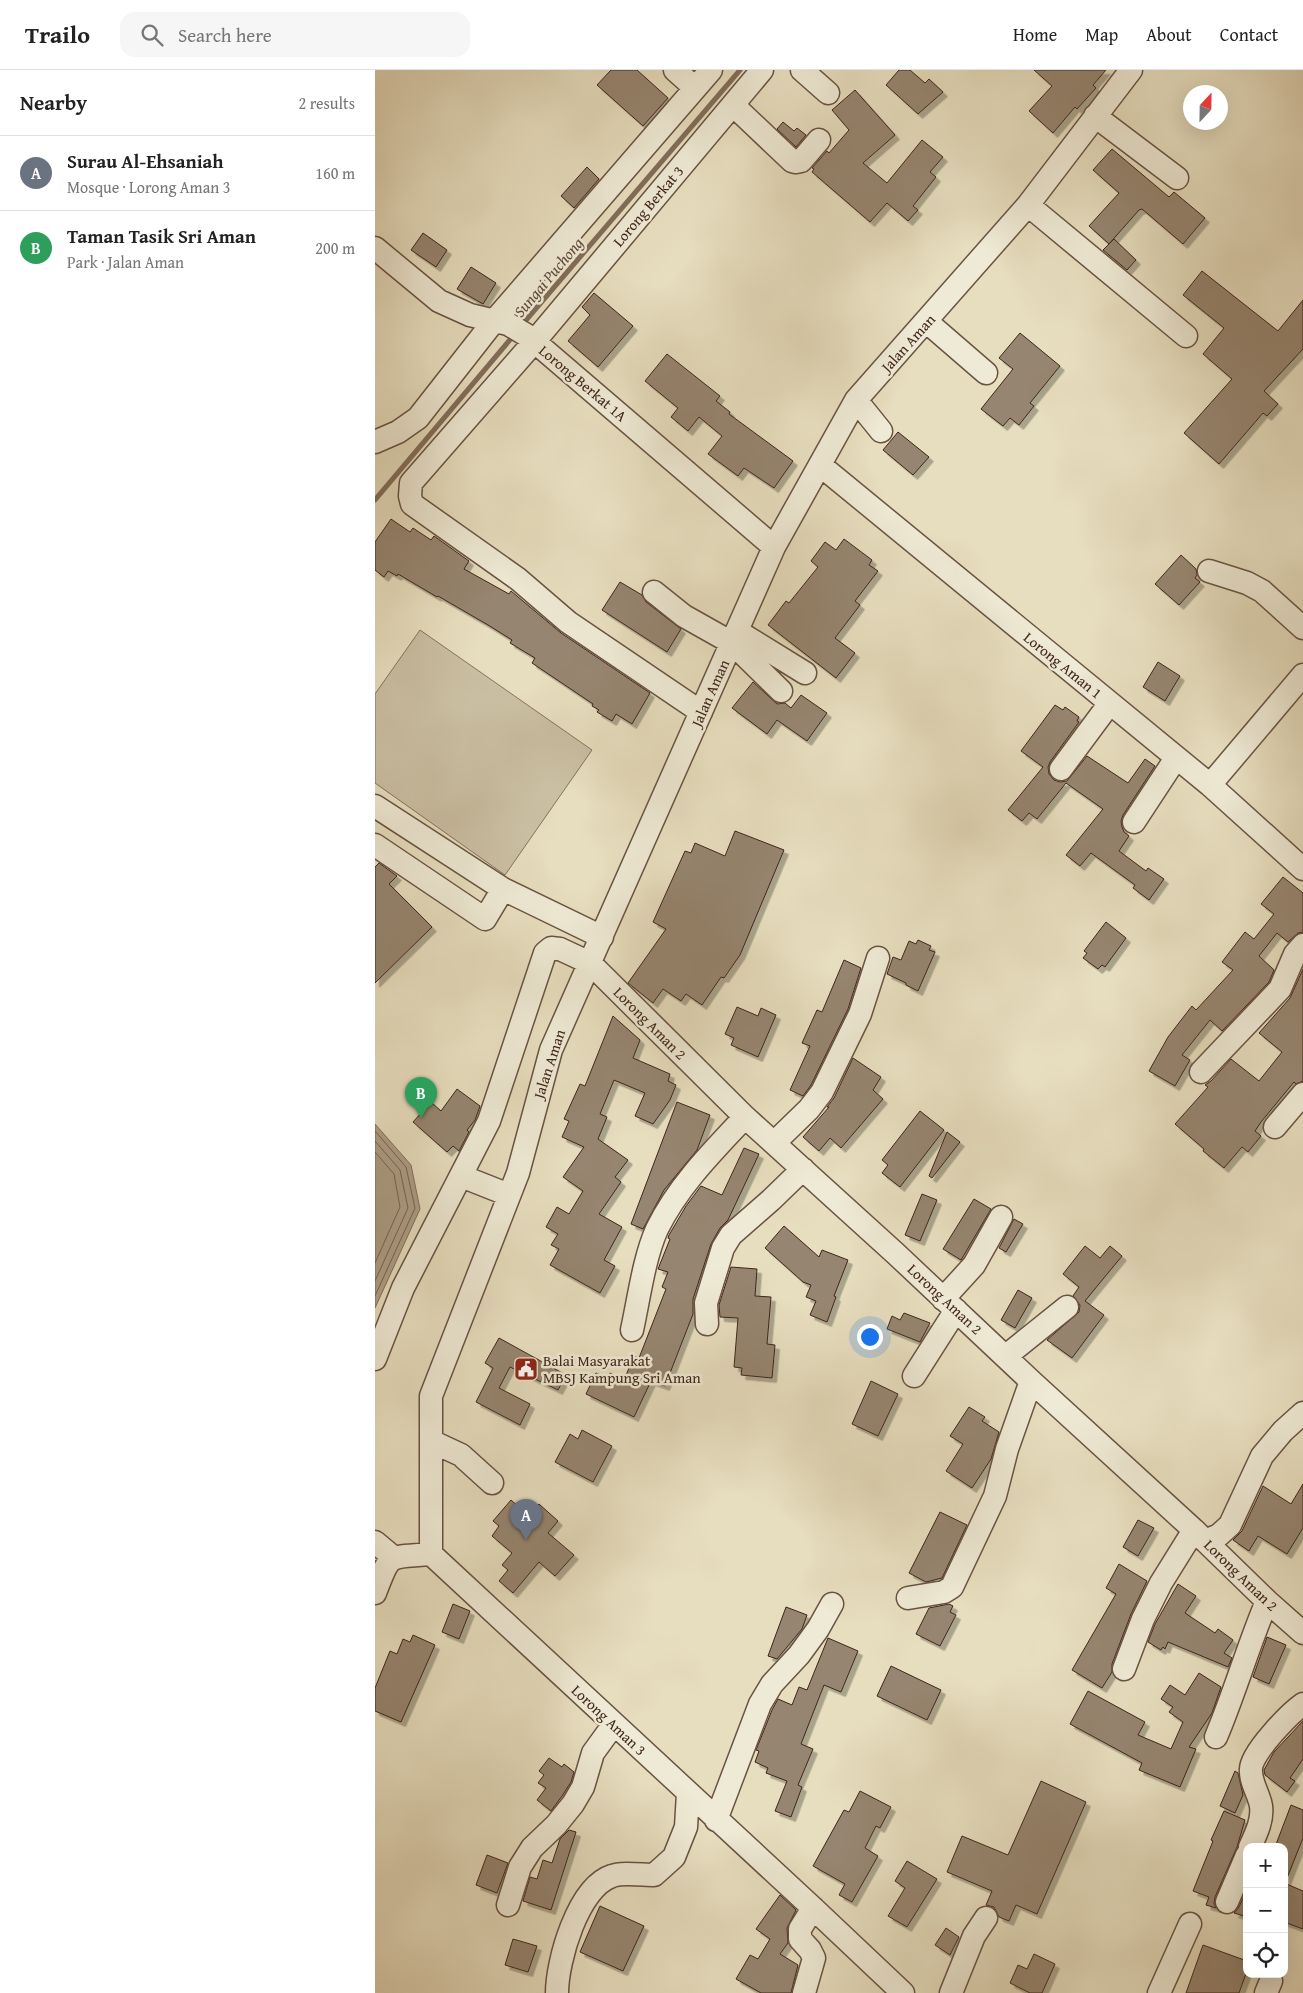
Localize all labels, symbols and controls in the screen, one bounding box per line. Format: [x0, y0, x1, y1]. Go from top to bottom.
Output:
search box [120, 12, 470, 57]
text: Trailo [25, 17, 90, 52]
icon: search [138, 21, 166, 49]
text: Search here [178, 21, 272, 49]
text: Home [1013, 21, 1057, 48]
text: Map [1085, 21, 1118, 48]
text: About [1146, 21, 1192, 48]
text: Contact [1220, 21, 1278, 48]
north arrow [1183, 85, 1228, 130]
text: Nearby [20, 87, 87, 118]
text: 2 results [298, 91, 355, 115]
text: Surau Al-Ehsaniah [67, 147, 224, 175]
text: A [31, 161, 41, 185]
text: 160 m [315, 161, 355, 185]
street label: Lorong Berkat 3 [608, 161, 688, 251]
text: Mosque · Lorong Aman 3 [67, 175, 230, 199]
text: Taman Tasik Sri Aman [67, 222, 256, 250]
water label: Sungai Puchong [507, 231, 589, 322]
text: B [31, 236, 41, 260]
text: 200 m [315, 236, 355, 260]
text: Park · Jalan Aman [67, 250, 184, 274]
street label: Jalan Aman [875, 309, 940, 378]
street label: Lorong Berkat 1A [534, 340, 632, 426]
street label: Lorong Aman 1 [1019, 627, 1107, 703]
street label: Jalan Aman [685, 655, 734, 732]
street label: Lorong Aman 2 [609, 982, 691, 1064]
street label: Jalan Aman [527, 1026, 570, 1103]
pin: B [405, 1077, 437, 1118]
street label: Lorong Aman 2 [903, 1259, 987, 1339]
your location [857, 1324, 883, 1350]
place label: Balai Masyarakat MBSJ Kampung Sri Aman [543, 1350, 701, 1388]
public building icon: Balai Masyarakat MBSJ Kampung Sri Aman [513, 1356, 539, 1382]
pin: A [510, 1499, 542, 1540]
street label: Lorong Aman 2 [1199, 1534, 1283, 1616]
street label: Lorong Aman 3 [567, 1680, 651, 1760]
map controls [1243, 1843, 1288, 1978]
button: + [1243, 1843, 1288, 1888]
button: − [1243, 1888, 1288, 1933]
button: locate [1243, 1933, 1288, 1978]

